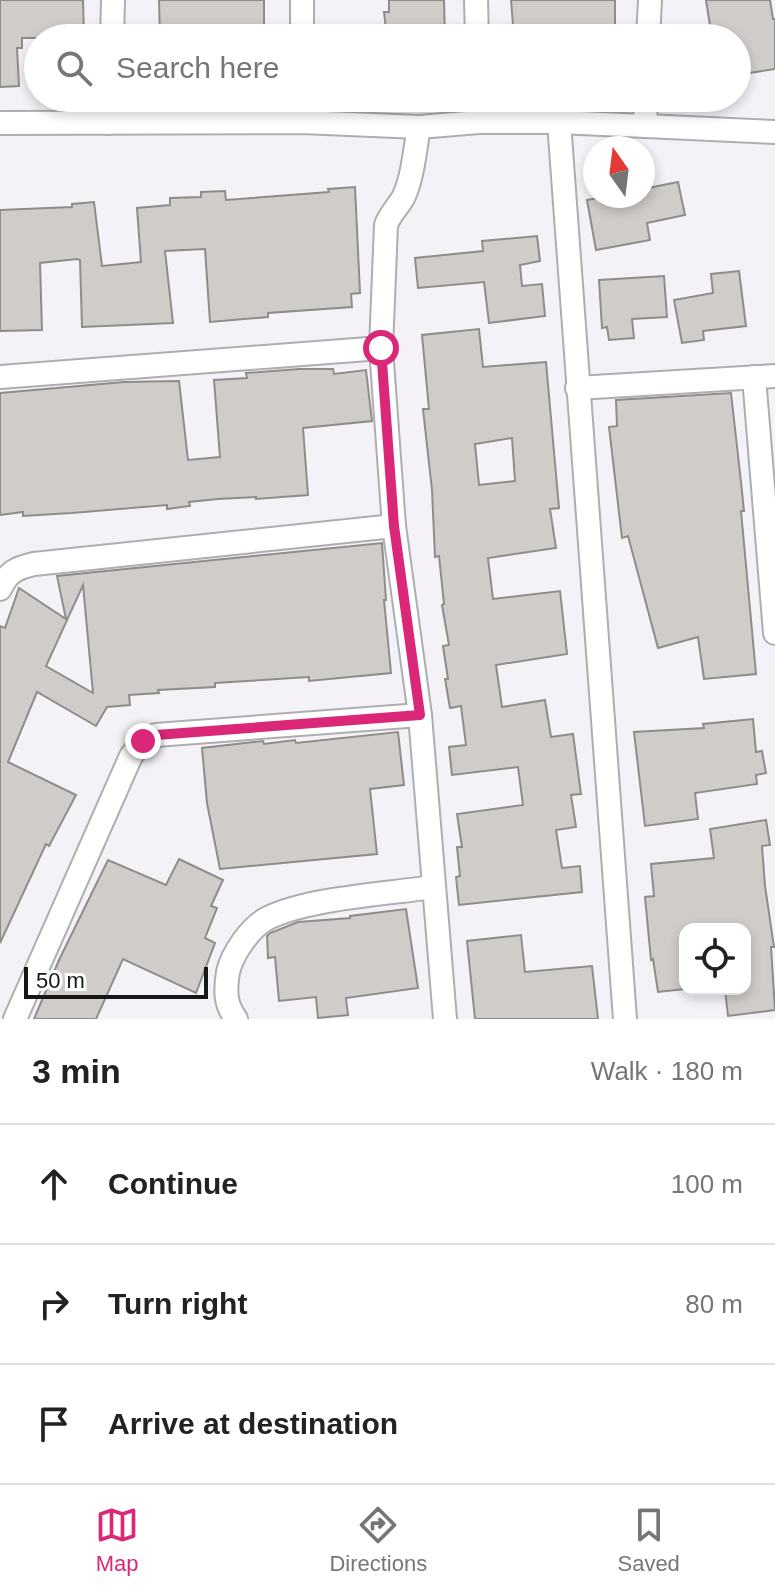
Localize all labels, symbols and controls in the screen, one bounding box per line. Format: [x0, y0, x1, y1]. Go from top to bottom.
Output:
search box [24, 24, 751, 112]
icon: search [52, 46, 96, 90]
text: Search here [116, 51, 279, 84]
north arrow [583, 136, 655, 208]
route start [363, 330, 399, 366]
route end [125, 723, 161, 759]
map controls [679, 923, 751, 995]
button: locate [679, 923, 751, 995]
scale bar [24, 963, 208, 999]
text: 50 m [36, 968, 85, 993]
text: 3 min [32, 1052, 121, 1090]
text: Walk · 180 m [591, 1056, 743, 1086]
icon: ahead [32, 1162, 76, 1206]
text: Continue [108, 1167, 238, 1200]
text: 100 m [671, 1169, 743, 1199]
icon: right [32, 1282, 76, 1326]
text: Turn right [108, 1287, 247, 1320]
text: 80 m [685, 1289, 743, 1319]
icon: arrive [32, 1402, 76, 1446]
text: Arrive at destination [108, 1407, 398, 1440]
tab: Map [95, 1503, 139, 1577]
tab: Directions [329, 1503, 427, 1577]
tab: Saved [617, 1503, 680, 1577]

